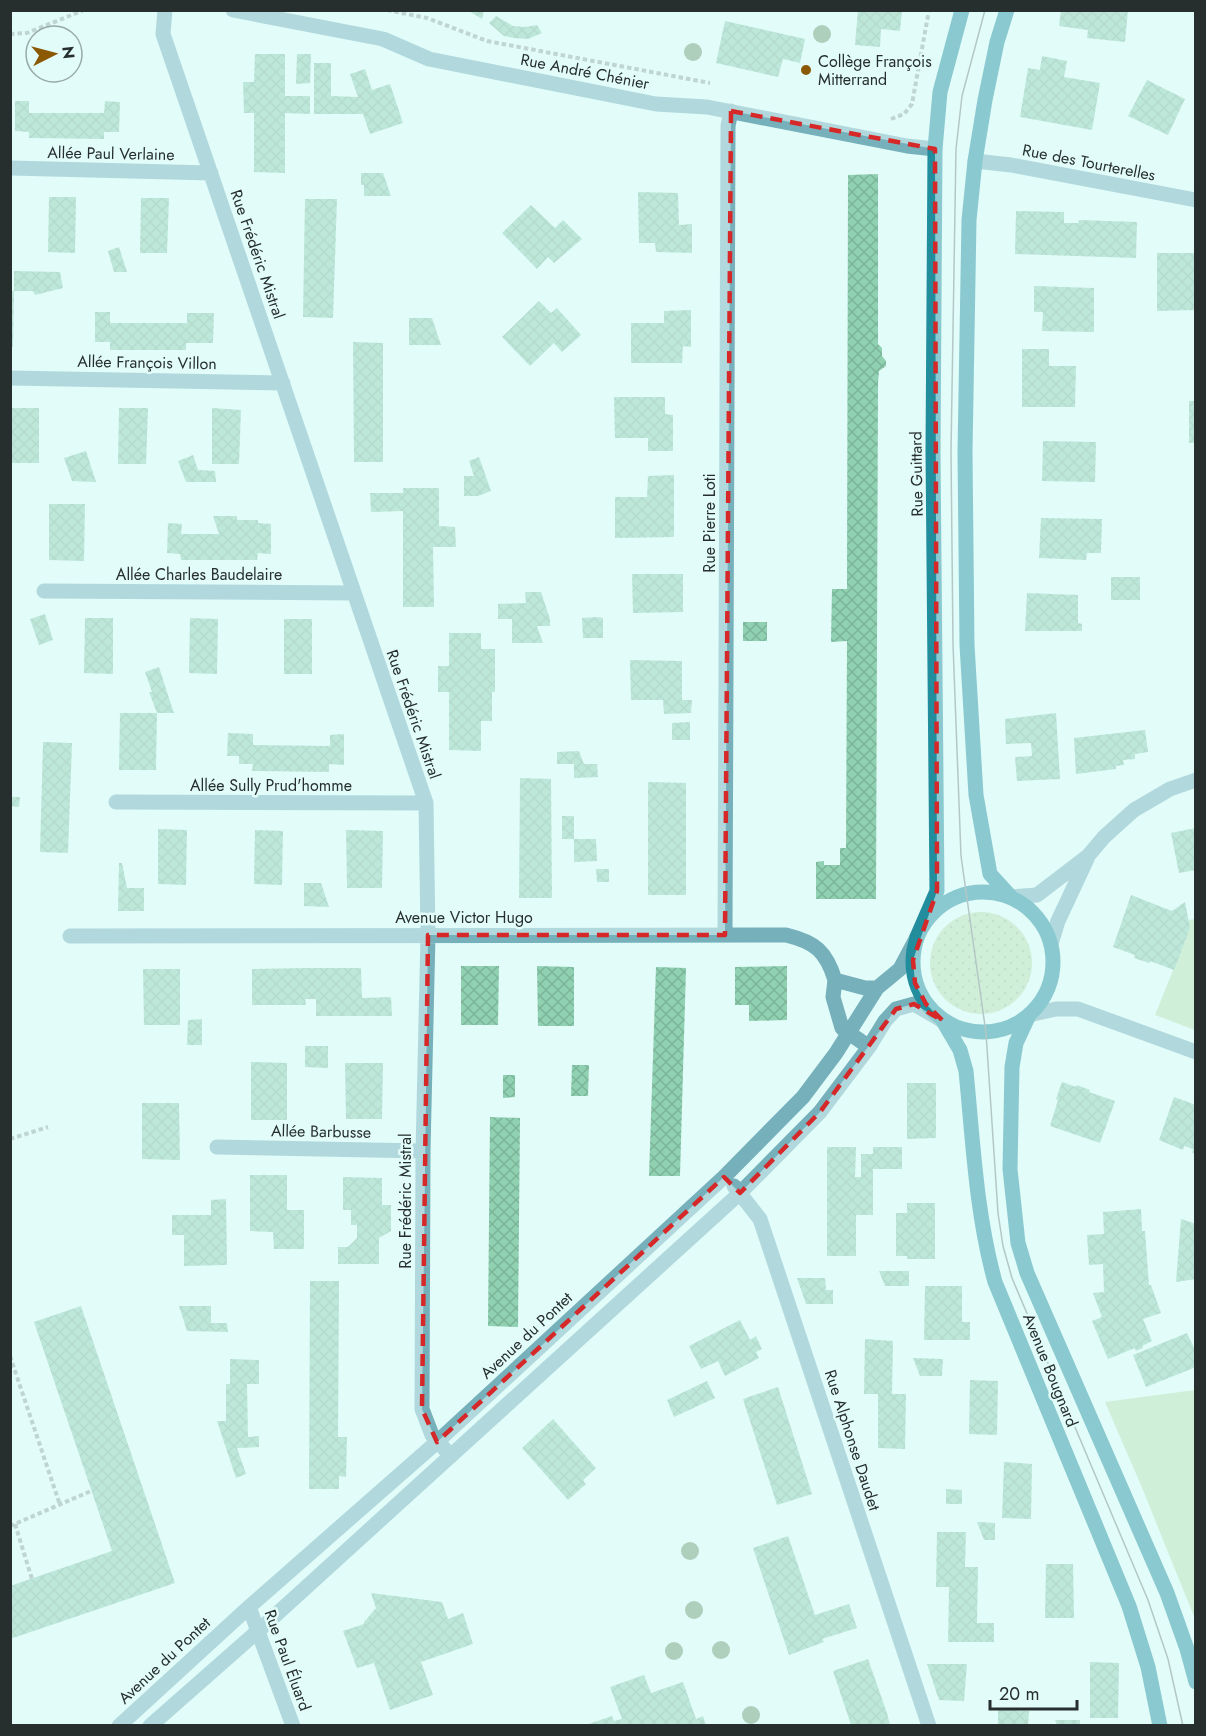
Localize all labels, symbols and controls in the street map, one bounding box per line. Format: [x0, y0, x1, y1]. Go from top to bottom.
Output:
north arrow [24, 24, 84, 84]
text: N [56, 45, 81, 60]
street label: Rue André Chénier [519, 48, 652, 95]
place label: Collège François Mitterrand [818, 50, 932, 91]
marker: Collège François Mitterrand [799, 63, 813, 77]
street label: Rue des Tourterelles [1020, 138, 1157, 187]
street label: Allée Paul Verlaine [47, 141, 175, 166]
street label: Rue Frédéric Mistral [225, 186, 290, 322]
street label: Allée François Villon [77, 350, 217, 375]
street label: Rue Guittard [904, 431, 929, 517]
street label: Rue Pierre Loti [698, 473, 721, 573]
street label: Allée Charles Baudelaire [116, 563, 282, 586]
street label: Rue Frédéric Mistral [381, 646, 446, 782]
street label: Allée Sully Prud'homme [190, 774, 352, 797]
street label: Avenue Victor Hugo [395, 906, 533, 929]
street label: Allée Barbusse [271, 1119, 371, 1144]
street label: Rue Frédéric Mistral [394, 1133, 417, 1269]
street label: Avenue du Pontet [475, 1287, 578, 1384]
street label: Avenue Bougnard [1017, 1310, 1084, 1430]
street label: Rue Alphonse Daudet [819, 1367, 886, 1514]
street label: Rue Paul Éluard [259, 1606, 317, 1714]
street label: Avenue du Pontet [113, 1612, 216, 1709]
scale bar [990, 1673, 1077, 1711]
text: 20 m [999, 1681, 1039, 1707]

